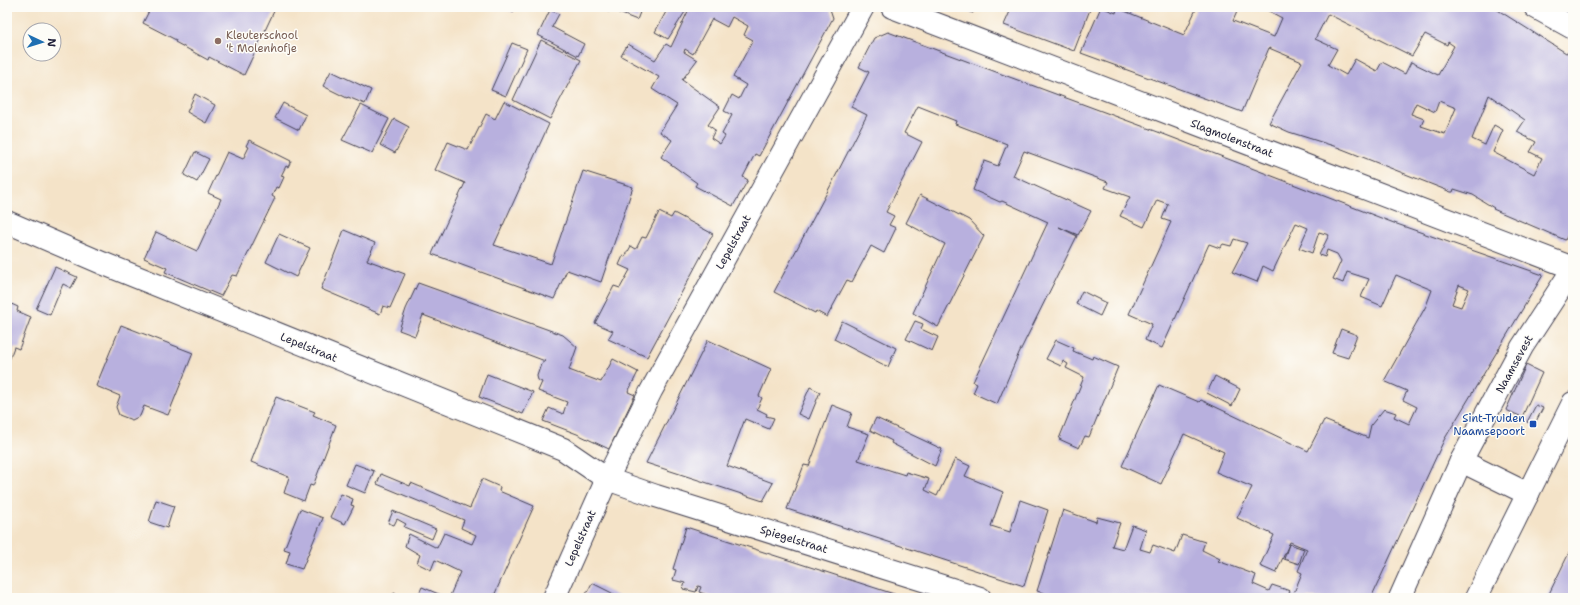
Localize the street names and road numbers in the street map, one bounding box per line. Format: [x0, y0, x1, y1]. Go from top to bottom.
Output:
street label: Slagmolenstraat [1188, 116, 1276, 161]
street label: Lepelstraat [712, 212, 755, 272]
street label: Lepelstraat [278, 329, 340, 366]
street label: Naamsevest [1492, 332, 1537, 396]
street label: Lepelstraat [561, 507, 600, 569]
street label: Spiegelstraat [758, 522, 830, 557]

